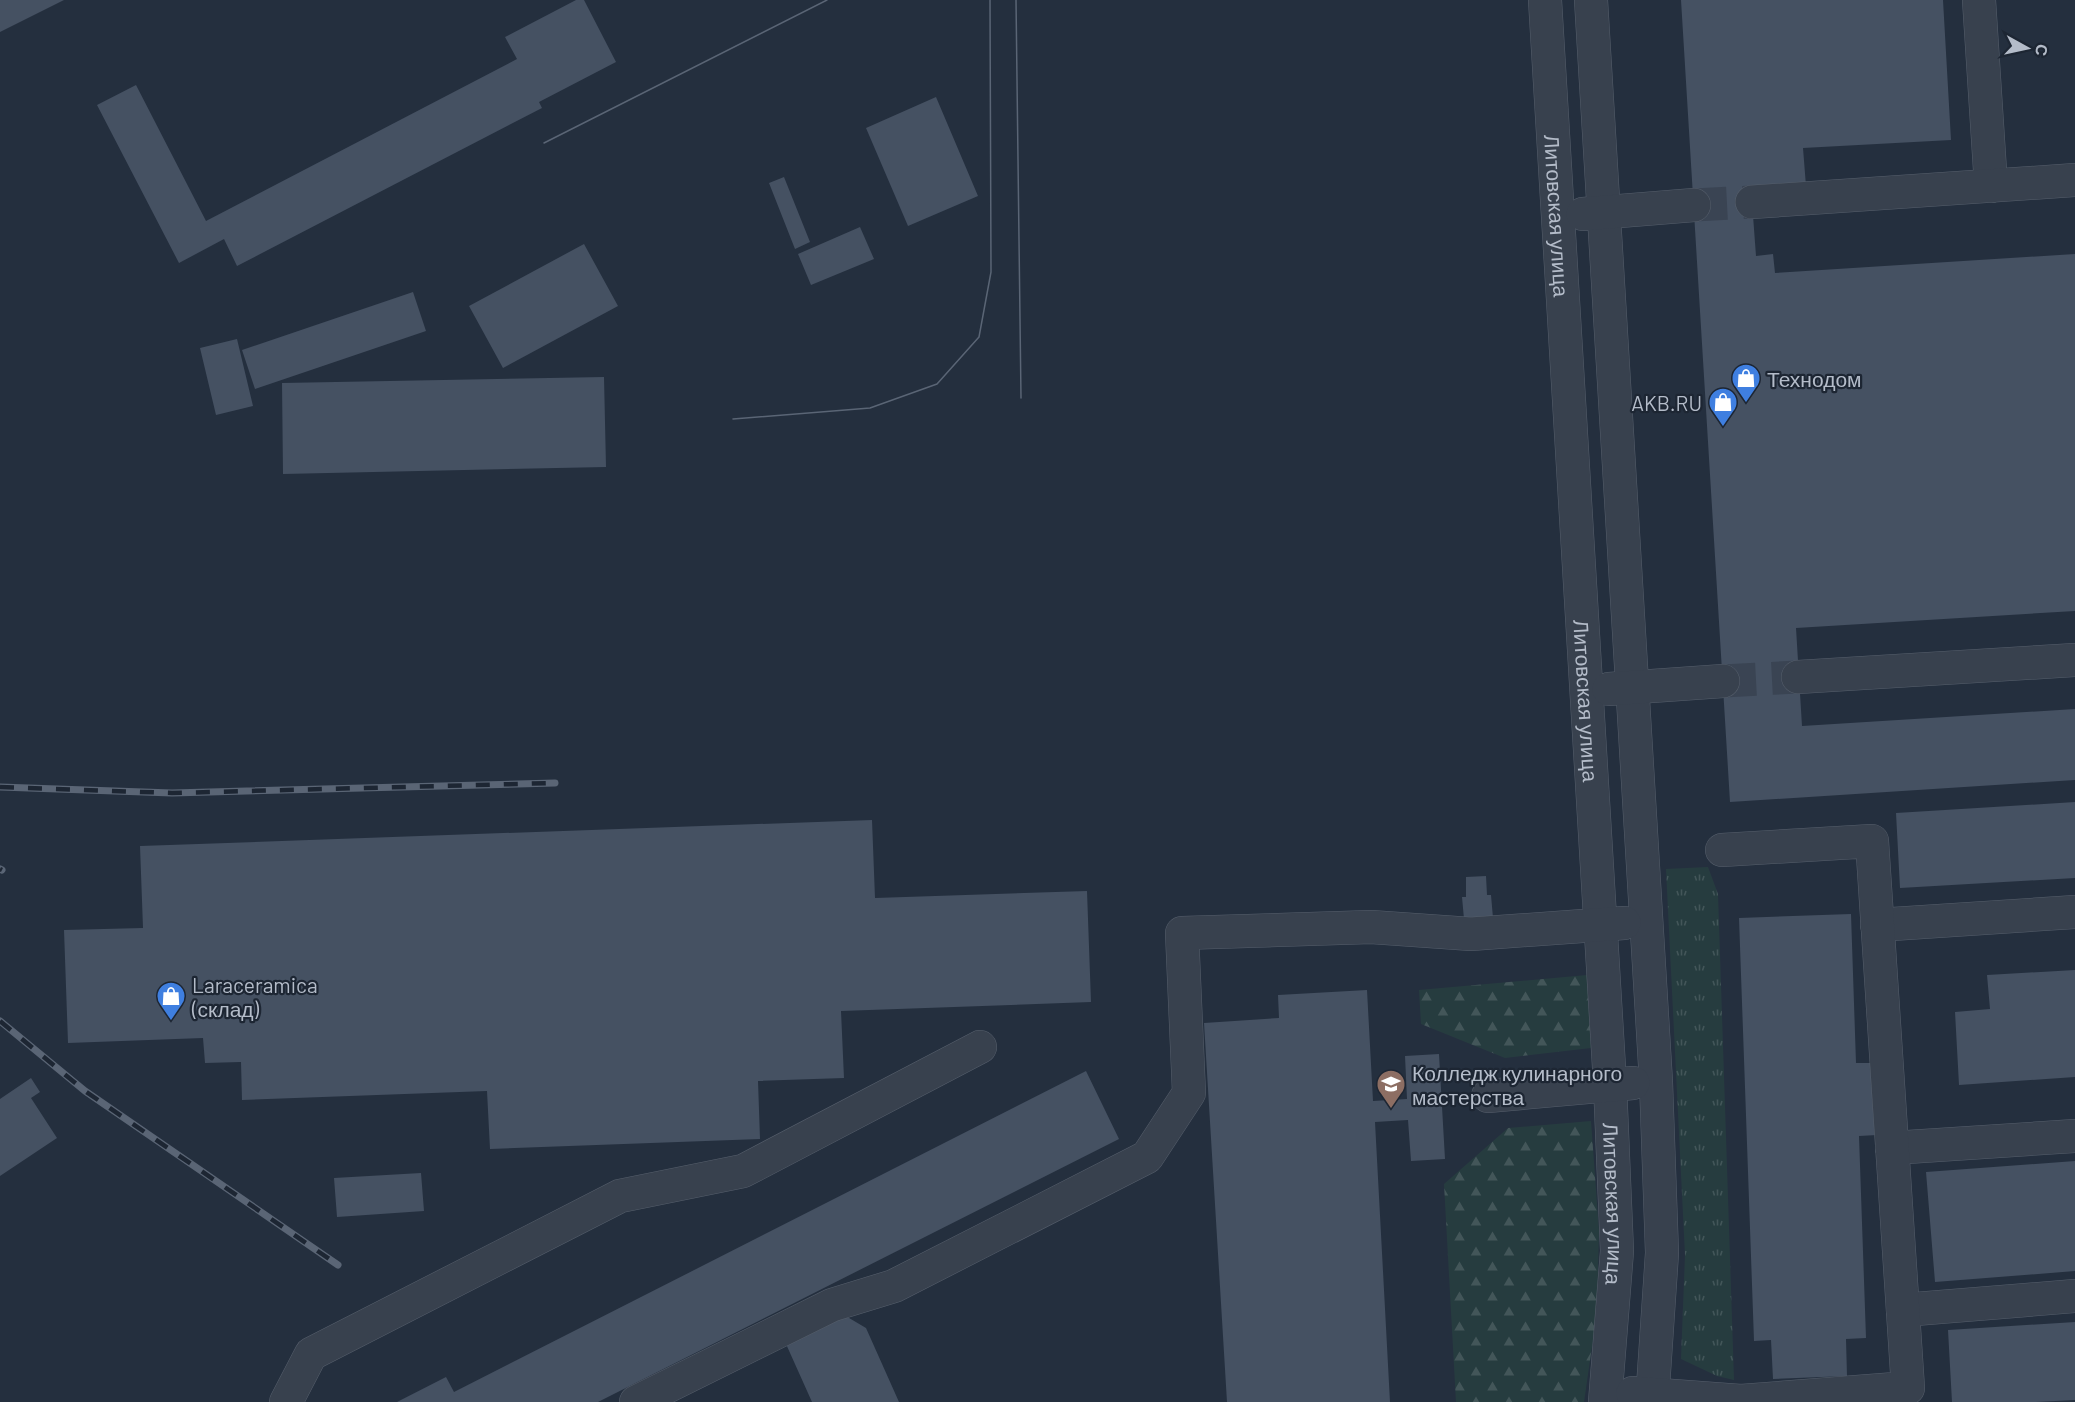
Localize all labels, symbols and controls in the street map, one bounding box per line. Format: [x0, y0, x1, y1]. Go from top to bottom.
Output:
north arrow [1997, 18, 2057, 78]
text: С [2032, 43, 2053, 58]
street label: Литовская улица [1541, 134, 1575, 298]
shop icon: Технодом [1730, 362, 1762, 404]
place label: Технодом [1767, 366, 1862, 391]
shop icon: AKB.RU [1707, 386, 1739, 428]
place label: AKB.RU [1631, 390, 1702, 415]
street label: Литовская улица [1570, 619, 1604, 783]
place label: Laraceramica (склад) [191, 972, 318, 1021]
shop icon: Laraceramica (склад) [155, 980, 187, 1022]
place label: Колледж кулинарного мастерства [1412, 1060, 1622, 1109]
school or university icon: Колледж кулинарного мастерства [1375, 1068, 1407, 1110]
street label: Литовская улица [1599, 1122, 1630, 1286]

